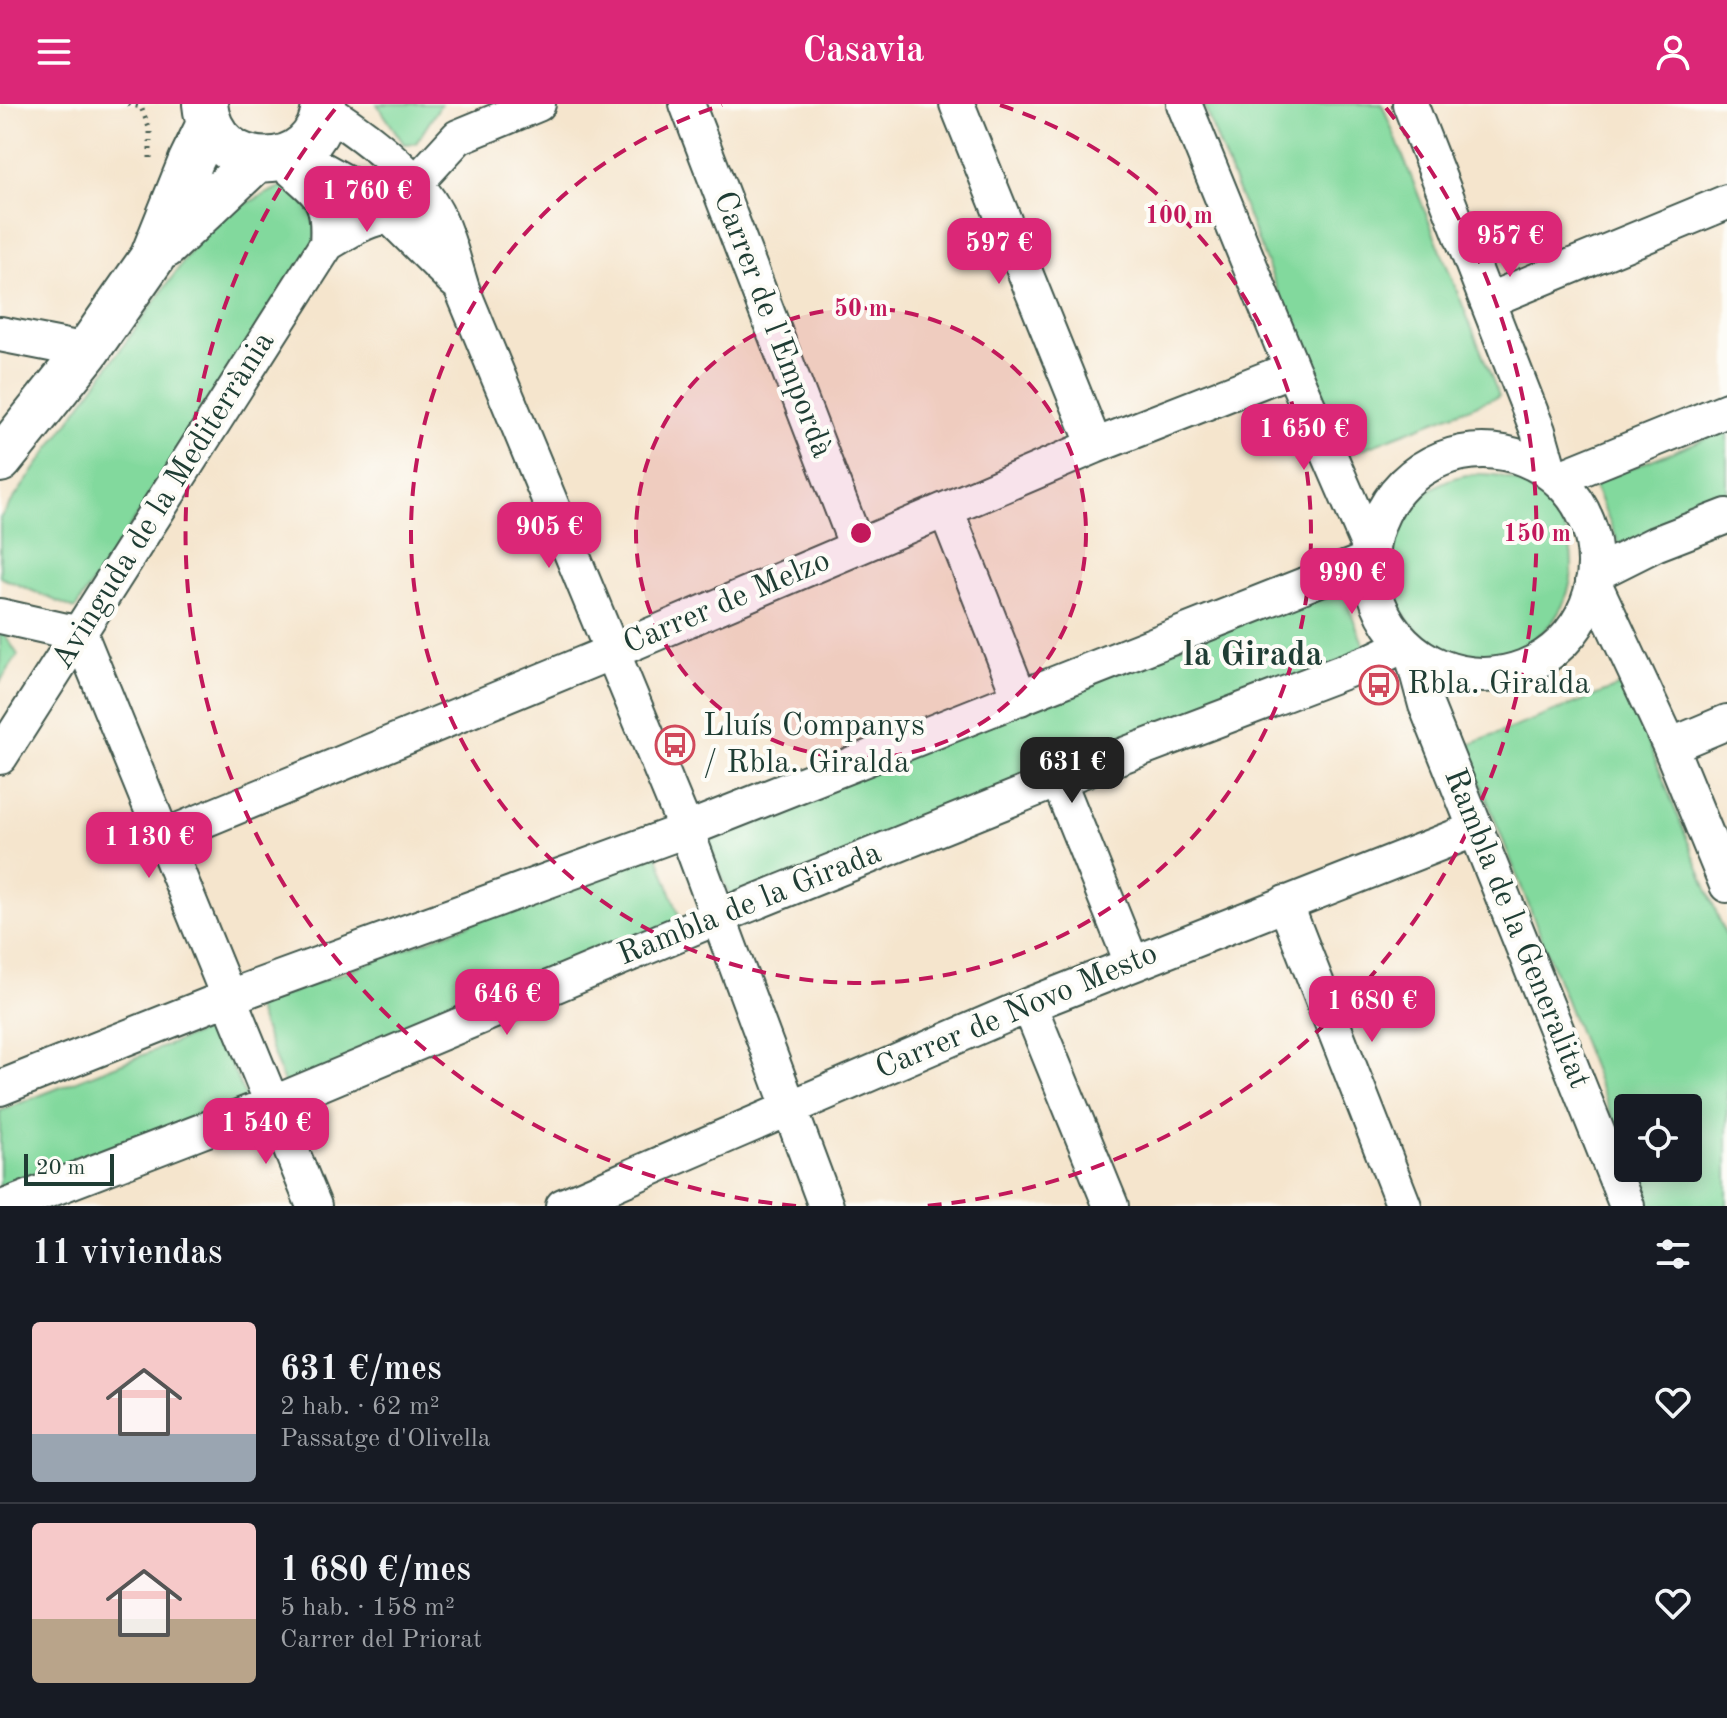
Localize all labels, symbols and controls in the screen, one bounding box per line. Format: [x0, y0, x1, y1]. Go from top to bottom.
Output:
icon: menu [32, 30, 76, 74]
icon: person [1651, 30, 1695, 74]
text: Casavia [802, 34, 925, 70]
pin: 1 760 € [293, 166, 441, 234]
text: 1 760 € [322, 179, 412, 205]
street label: Carrer de l'Empordà [706, 187, 838, 463]
text: 100 m [1145, 205, 1213, 229]
pin: 957 € [1454, 211, 1566, 279]
pin: 597 € [943, 218, 1055, 286]
text: 957 € [1476, 224, 1544, 250]
text: 597 € [965, 231, 1033, 257]
text: 50 m [834, 297, 888, 322]
street label: Avinguda de la Mediterrània [47, 326, 281, 675]
pin: 1 650 € [1230, 404, 1378, 472]
text: 1 650 € [1259, 417, 1349, 443]
pin: 905 € [493, 502, 605, 570]
text: 905 € [515, 515, 583, 541]
centre of rings [847, 519, 875, 547]
text: 150 m [1503, 522, 1571, 547]
street label: Carrer de Melzo [619, 545, 835, 661]
pin: 990 € [1296, 548, 1408, 616]
text: 990 € [1318, 561, 1386, 587]
district label: la Girada [1183, 639, 1323, 673]
bus stop icon: Rbla. Giralda [1358, 664, 1400, 706]
place label: Rbla. Giralda [1407, 669, 1591, 701]
place label: Lluís Companys / Rbla. Giralda [703, 711, 925, 780]
bus stop icon: Lluís Companys / Rbla. Giralda [654, 724, 696, 766]
pin: 631 € [1016, 737, 1128, 805]
text: 631 € [1038, 750, 1106, 776]
street label: Rambla de la Generalitat [1437, 765, 1595, 1093]
pin: 1 130 € [75, 812, 223, 880]
text: 1 130 € [104, 825, 194, 851]
street label: Rambla de la Girada [614, 837, 886, 972]
street label: Carrer de Novo Mesto [871, 938, 1163, 1086]
pin: 646 € [451, 969, 563, 1037]
pin: 1 680 € [1298, 976, 1446, 1044]
text: 646 € [473, 982, 541, 1008]
text: 1 680 € [1327, 989, 1417, 1015]
map controls [1614, 1094, 1702, 1182]
button: locate [1614, 1094, 1702, 1182]
pin: 1 540 € [192, 1098, 340, 1166]
text: 1 540 € [221, 1111, 311, 1137]
scale bar [24, 1150, 114, 1186]
text: 20 m [36, 1157, 85, 1179]
icon: filters [1651, 1232, 1695, 1276]
text: 11 viviendas [32, 1237, 222, 1271]
text: 631 €/mes [280, 1353, 442, 1387]
icon: home [96, 1354, 192, 1450]
icon: heart [1651, 1380, 1695, 1424]
text: 2 hab. · 62 m² [280, 1394, 440, 1420]
text: Passatge d'Olivella [280, 1426, 491, 1452]
text: 1 680 €/mes [280, 1554, 471, 1588]
icon: home [96, 1555, 192, 1651]
icon: heart [1651, 1581, 1695, 1625]
text: 5 hab. · 158 m² [280, 1595, 455, 1621]
text: Carrer del Priorat [280, 1627, 482, 1653]

